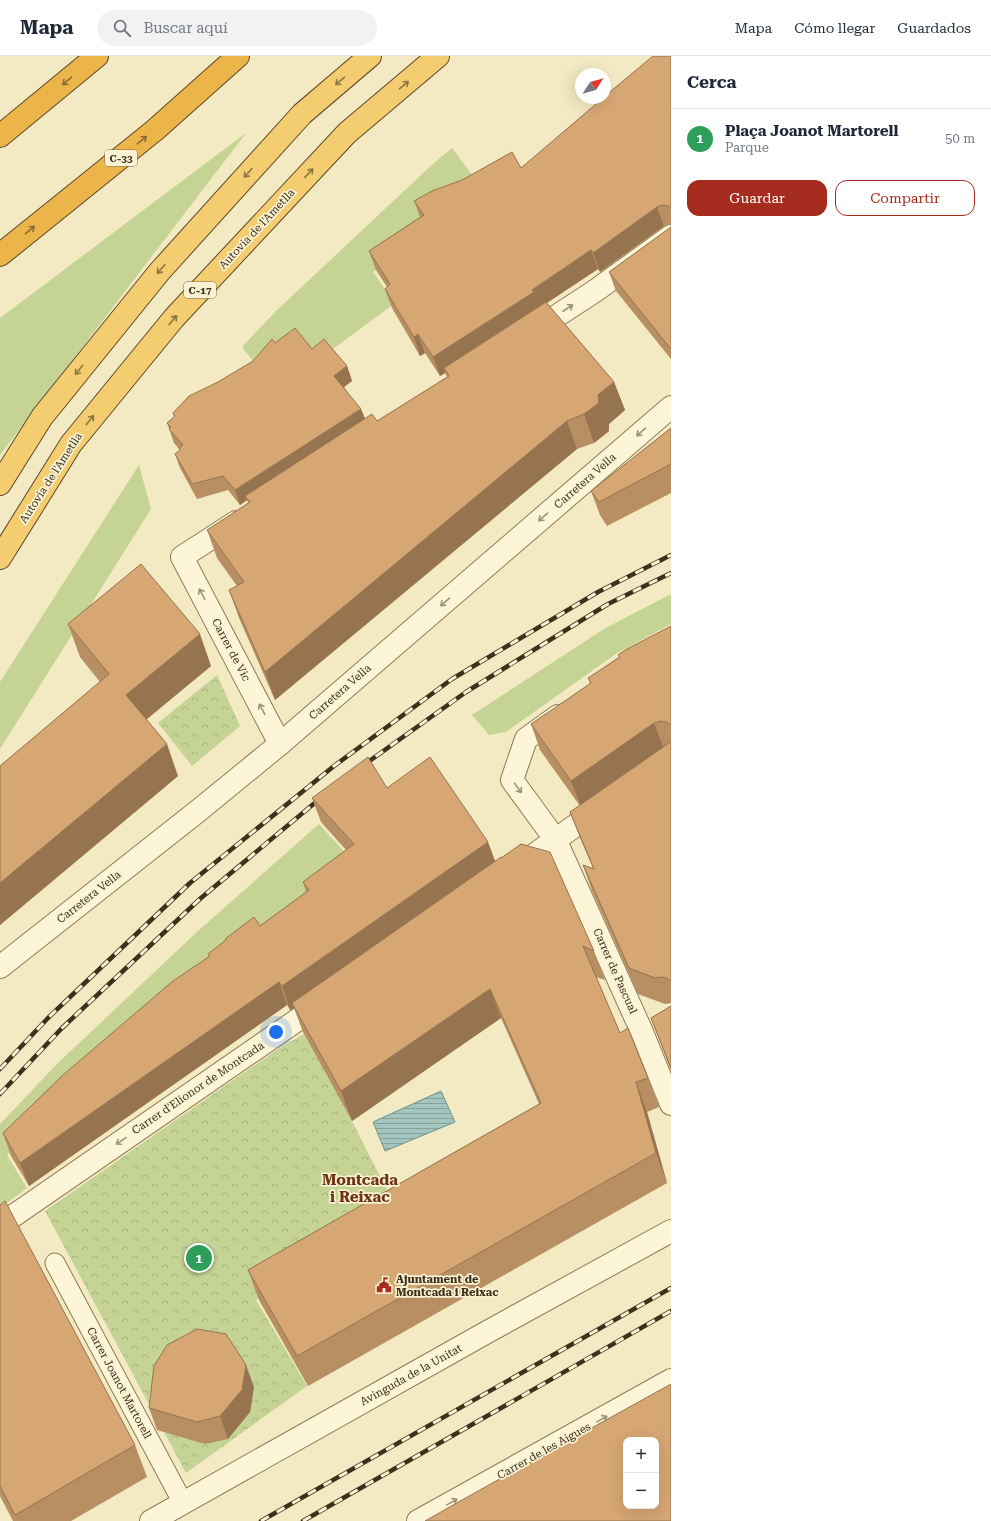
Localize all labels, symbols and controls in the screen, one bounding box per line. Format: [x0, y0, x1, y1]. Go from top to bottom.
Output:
search box [97, 10, 377, 46]
text: Mapa [20, 16, 73, 39]
icon: search [111, 17, 133, 39]
text: Buscar aquí [143, 19, 228, 37]
text: Mapa [735, 20, 772, 36]
text: Cómo llegar [794, 20, 875, 36]
text: Guardados [897, 20, 971, 36]
north arrow [575, 68, 611, 104]
text: Cerca [687, 72, 737, 92]
one-way arrow [61, 76, 72, 85]
one-way arrow [335, 77, 346, 86]
one-way arrow [398, 80, 409, 89]
text: Plaça Joanot Martorell [725, 122, 898, 140]
text: 1 [696, 131, 704, 146]
text: 50 m [945, 131, 975, 146]
one-way arrow [137, 136, 148, 144]
text: Parque [725, 140, 769, 155]
road number: C-33 [105, 150, 137, 166]
one-way arrow [244, 168, 253, 178]
one-way arrow [304, 168, 314, 178]
button: Guardar [687, 180, 827, 216]
button: Compartir [835, 180, 975, 216]
street label: Autovia de l'Ametlla [216, 186, 298, 272]
one-way arrow [25, 226, 36, 235]
one-way arrow [157, 264, 166, 275]
road number: C-17 [184, 282, 216, 298]
one-way arrow [562, 304, 574, 312]
one-way arrow [168, 315, 178, 325]
one-way arrow [75, 365, 84, 376]
one-way arrow [86, 415, 95, 426]
one-way arrow [636, 428, 647, 437]
street label: Autovia de l'Ametlla [17, 430, 85, 526]
street label: Carretera Vella [551, 451, 619, 511]
one-way arrow [538, 513, 548, 522]
one-way arrow [197, 588, 205, 600]
one-way arrow [440, 597, 450, 606]
street label: Carrer de Vic [209, 616, 253, 684]
street label: Carretera Vella [306, 662, 374, 722]
one-way arrow [258, 703, 266, 715]
one-way arrow [514, 782, 522, 793]
street label: Carretera Vella [54, 868, 124, 926]
street label: Carrer de Pascual [590, 926, 640, 1016]
your location [266, 1022, 286, 1042]
street label: Carrer d'Elionor de Montcada [129, 1039, 267, 1137]
one-way arrow [116, 1137, 127, 1145]
district label: Montcada i Reixac [322, 1171, 398, 1206]
pin: 1 [186, 1243, 212, 1273]
place label: Ajuntament de Montcada i Reixac [396, 1273, 499, 1299]
public building icon: Ajuntament de Montcada i Reixac [375, 1276, 393, 1294]
street label: Carrer Joanot Martorell [84, 1325, 154, 1442]
street label: Avinguda de la Unitat [358, 1342, 464, 1408]
one-way arrow [596, 1414, 608, 1422]
street label: Carrer de les Aigues [495, 1420, 593, 1482]
map controls [623, 1437, 659, 1509]
button: + [623, 1437, 659, 1473]
button: − [623, 1473, 659, 1509]
one-way arrow [446, 1498, 458, 1505]

